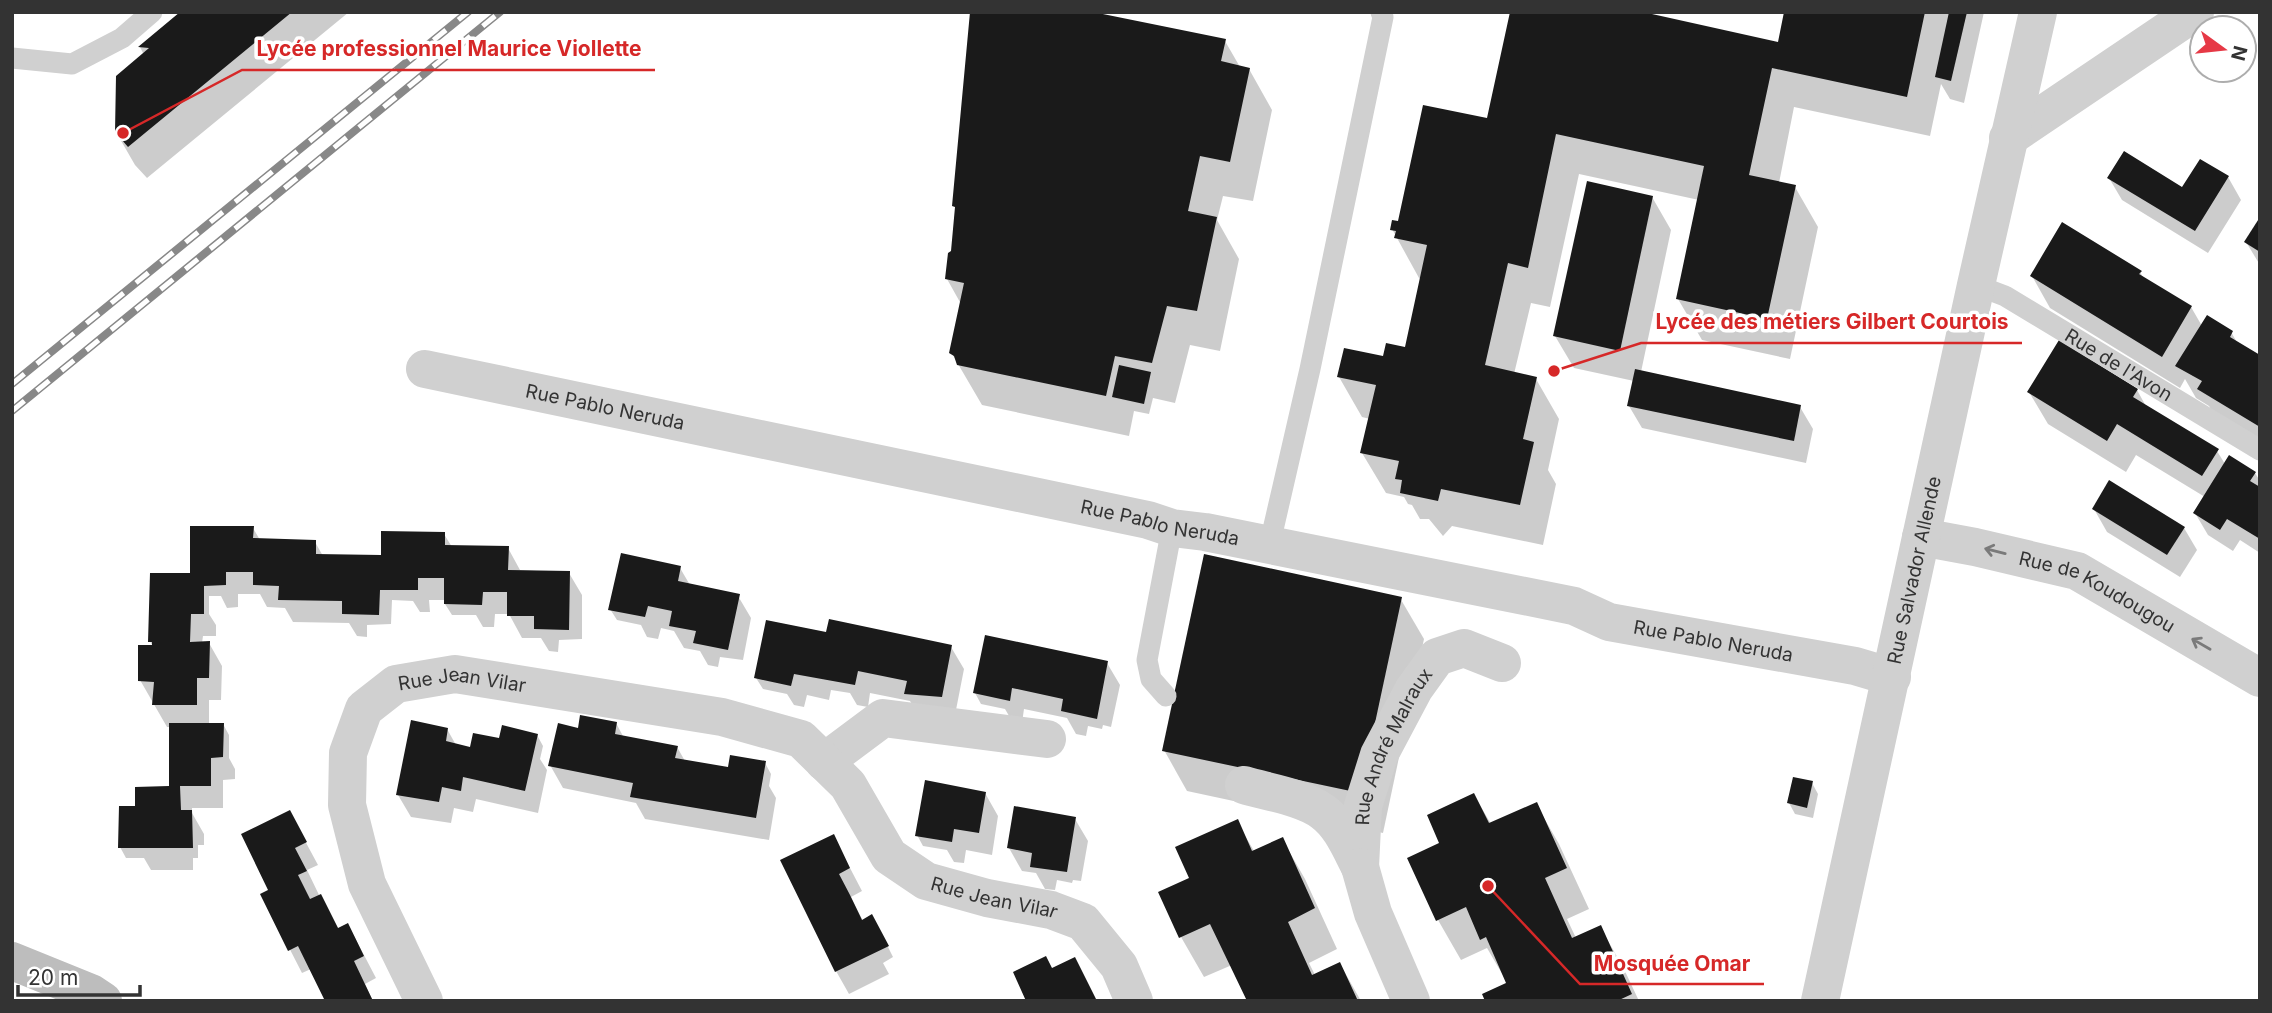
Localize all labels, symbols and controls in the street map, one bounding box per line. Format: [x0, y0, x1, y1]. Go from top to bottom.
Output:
north arrow [2188, 14, 2258, 84]
callout: Lycée professionnel Maurice Viollette [242, 28, 655, 70]
text: Lycée professionnel Maurice Viollette [256, 36, 642, 61]
text: N [2226, 43, 2252, 63]
callout: Lycée des métiers Gilbert Courtois [1641, 301, 2022, 343]
text: Lycée des métiers Gilbert Courtois [1655, 309, 2009, 334]
street label: Rue de l'Avon [2061, 324, 2177, 406]
street label: Rue Pablo Neruda [523, 379, 687, 435]
street label: Rue Salvador Allende [1883, 474, 1946, 666]
street label: Rue Pablo Neruda [1078, 495, 1241, 551]
one-way arrow [1985, 544, 2007, 557]
street label: Rue de Koudougou [2017, 547, 2179, 638]
street label: Rue Pablo Neruda [1632, 616, 1795, 667]
one-way arrow [2191, 636, 2211, 650]
street label: Rue Jean Vilar [396, 662, 528, 697]
street label: Rue André Malraux [1351, 664, 1437, 826]
street label: Rue Jean Vilar [928, 872, 1061, 924]
callout: Mosquée Omar [1580, 942, 1764, 984]
text: Mosquée Omar [1594, 951, 1751, 976]
scale bar [18, 954, 140, 998]
text: 20 m [28, 965, 78, 990]

